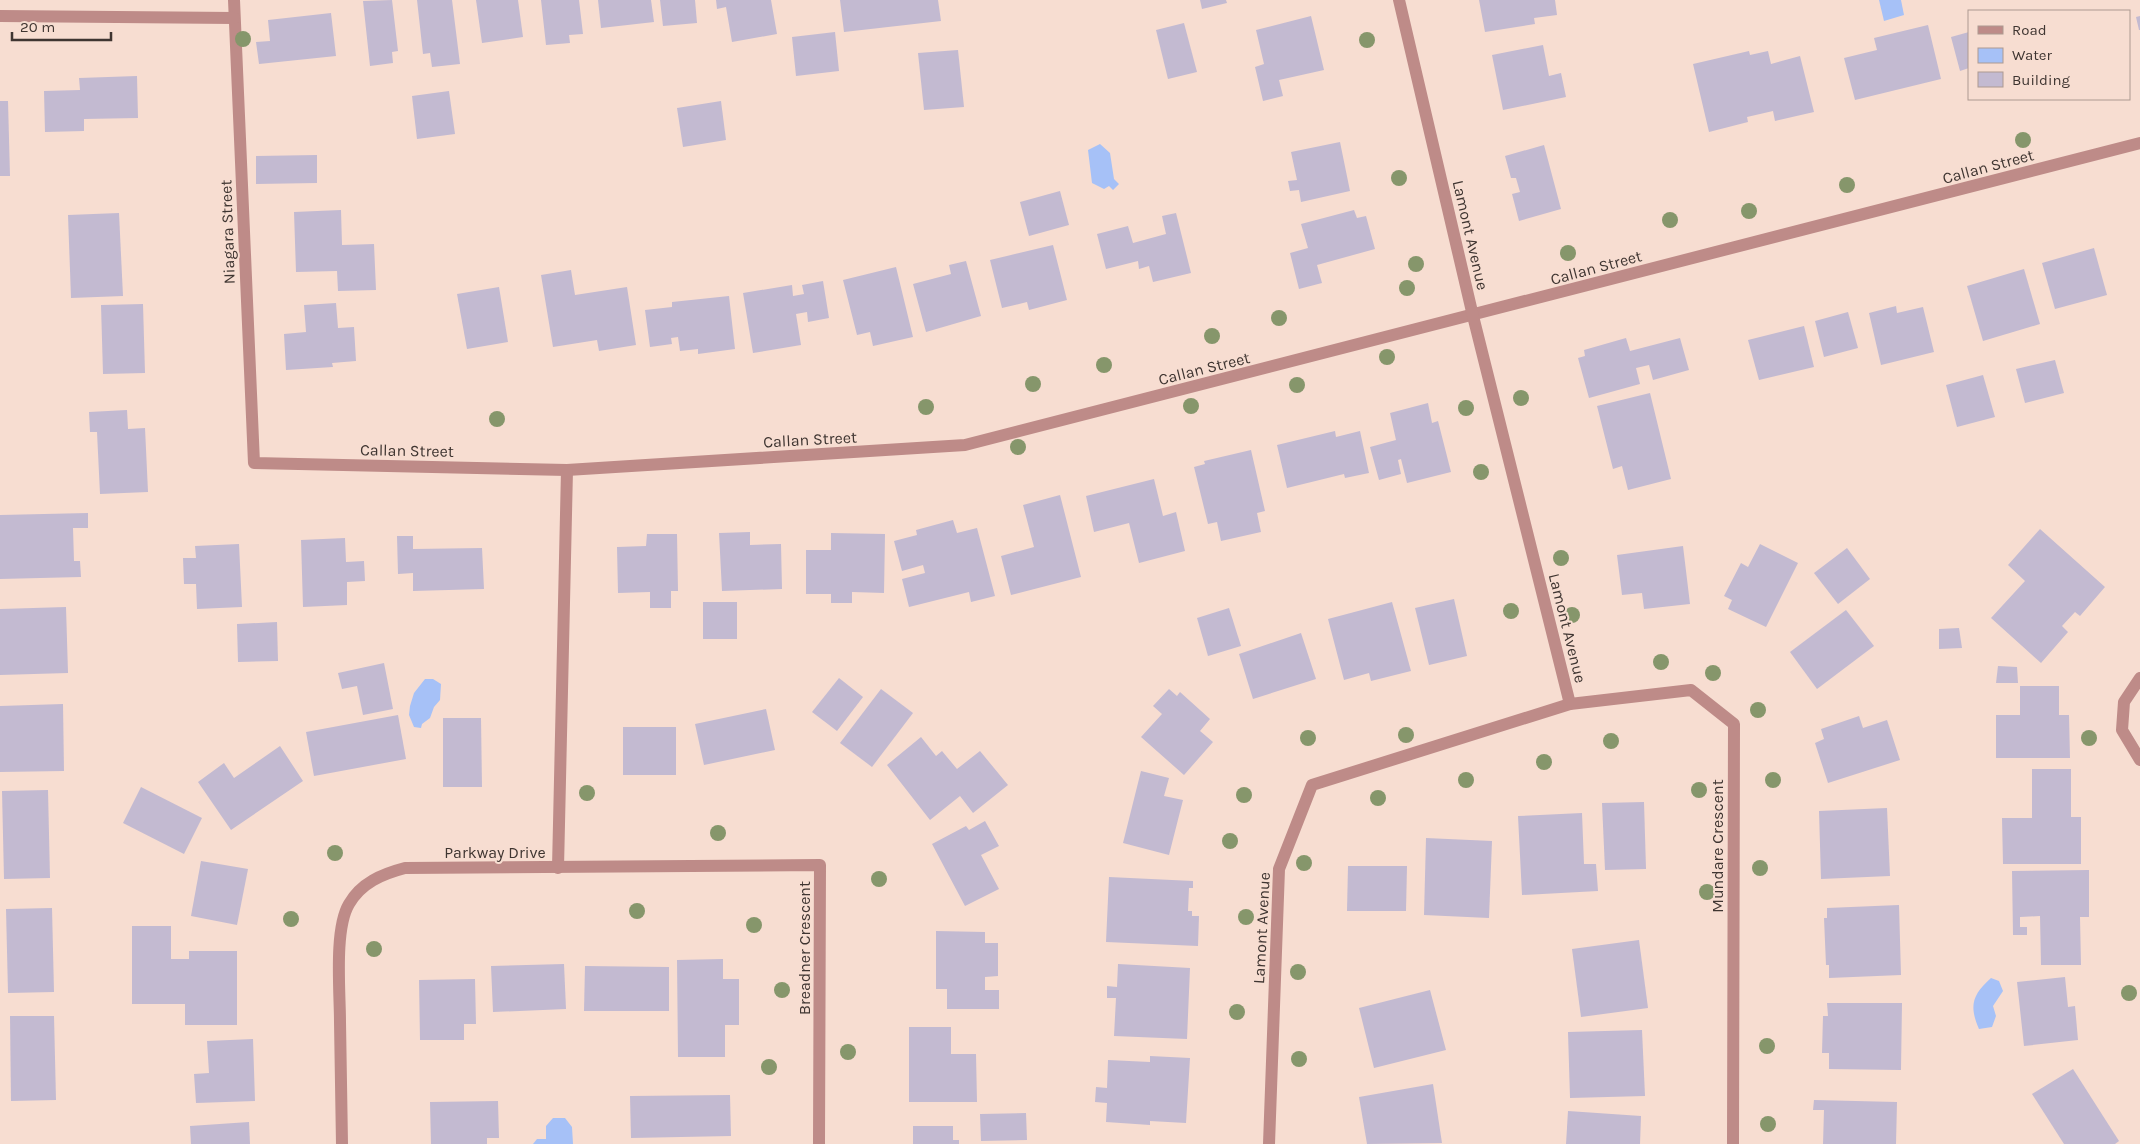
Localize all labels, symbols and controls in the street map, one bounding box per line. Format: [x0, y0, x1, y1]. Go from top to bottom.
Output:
scale bar [12, 10, 111, 42]
legend [1968, 10, 2130, 100]
text: 20 m [20, 18, 55, 36]
text: Road [2012, 21, 2047, 39]
text: Water [2012, 46, 2053, 64]
text: Building [2012, 71, 2070, 89]
street label: Callan Street [1940, 145, 2036, 188]
street label: Lamont Avenue [1449, 178, 1492, 292]
street label: Niagara Street [216, 179, 239, 285]
street label: Callan Street [1548, 246, 1644, 289]
street label: Callan Street [1156, 348, 1252, 389]
street label: Callan Street [763, 428, 857, 451]
street label: Callan Street [360, 440, 454, 461]
street label: Lamont Avenue [1545, 571, 1590, 685]
street label: Mundare Crescent [1708, 779, 1727, 913]
street label: Parkway Drive [444, 843, 546, 862]
street label: Lamont Avenue [1249, 872, 1274, 985]
street label: Breadner Crescent [795, 881, 814, 1015]

